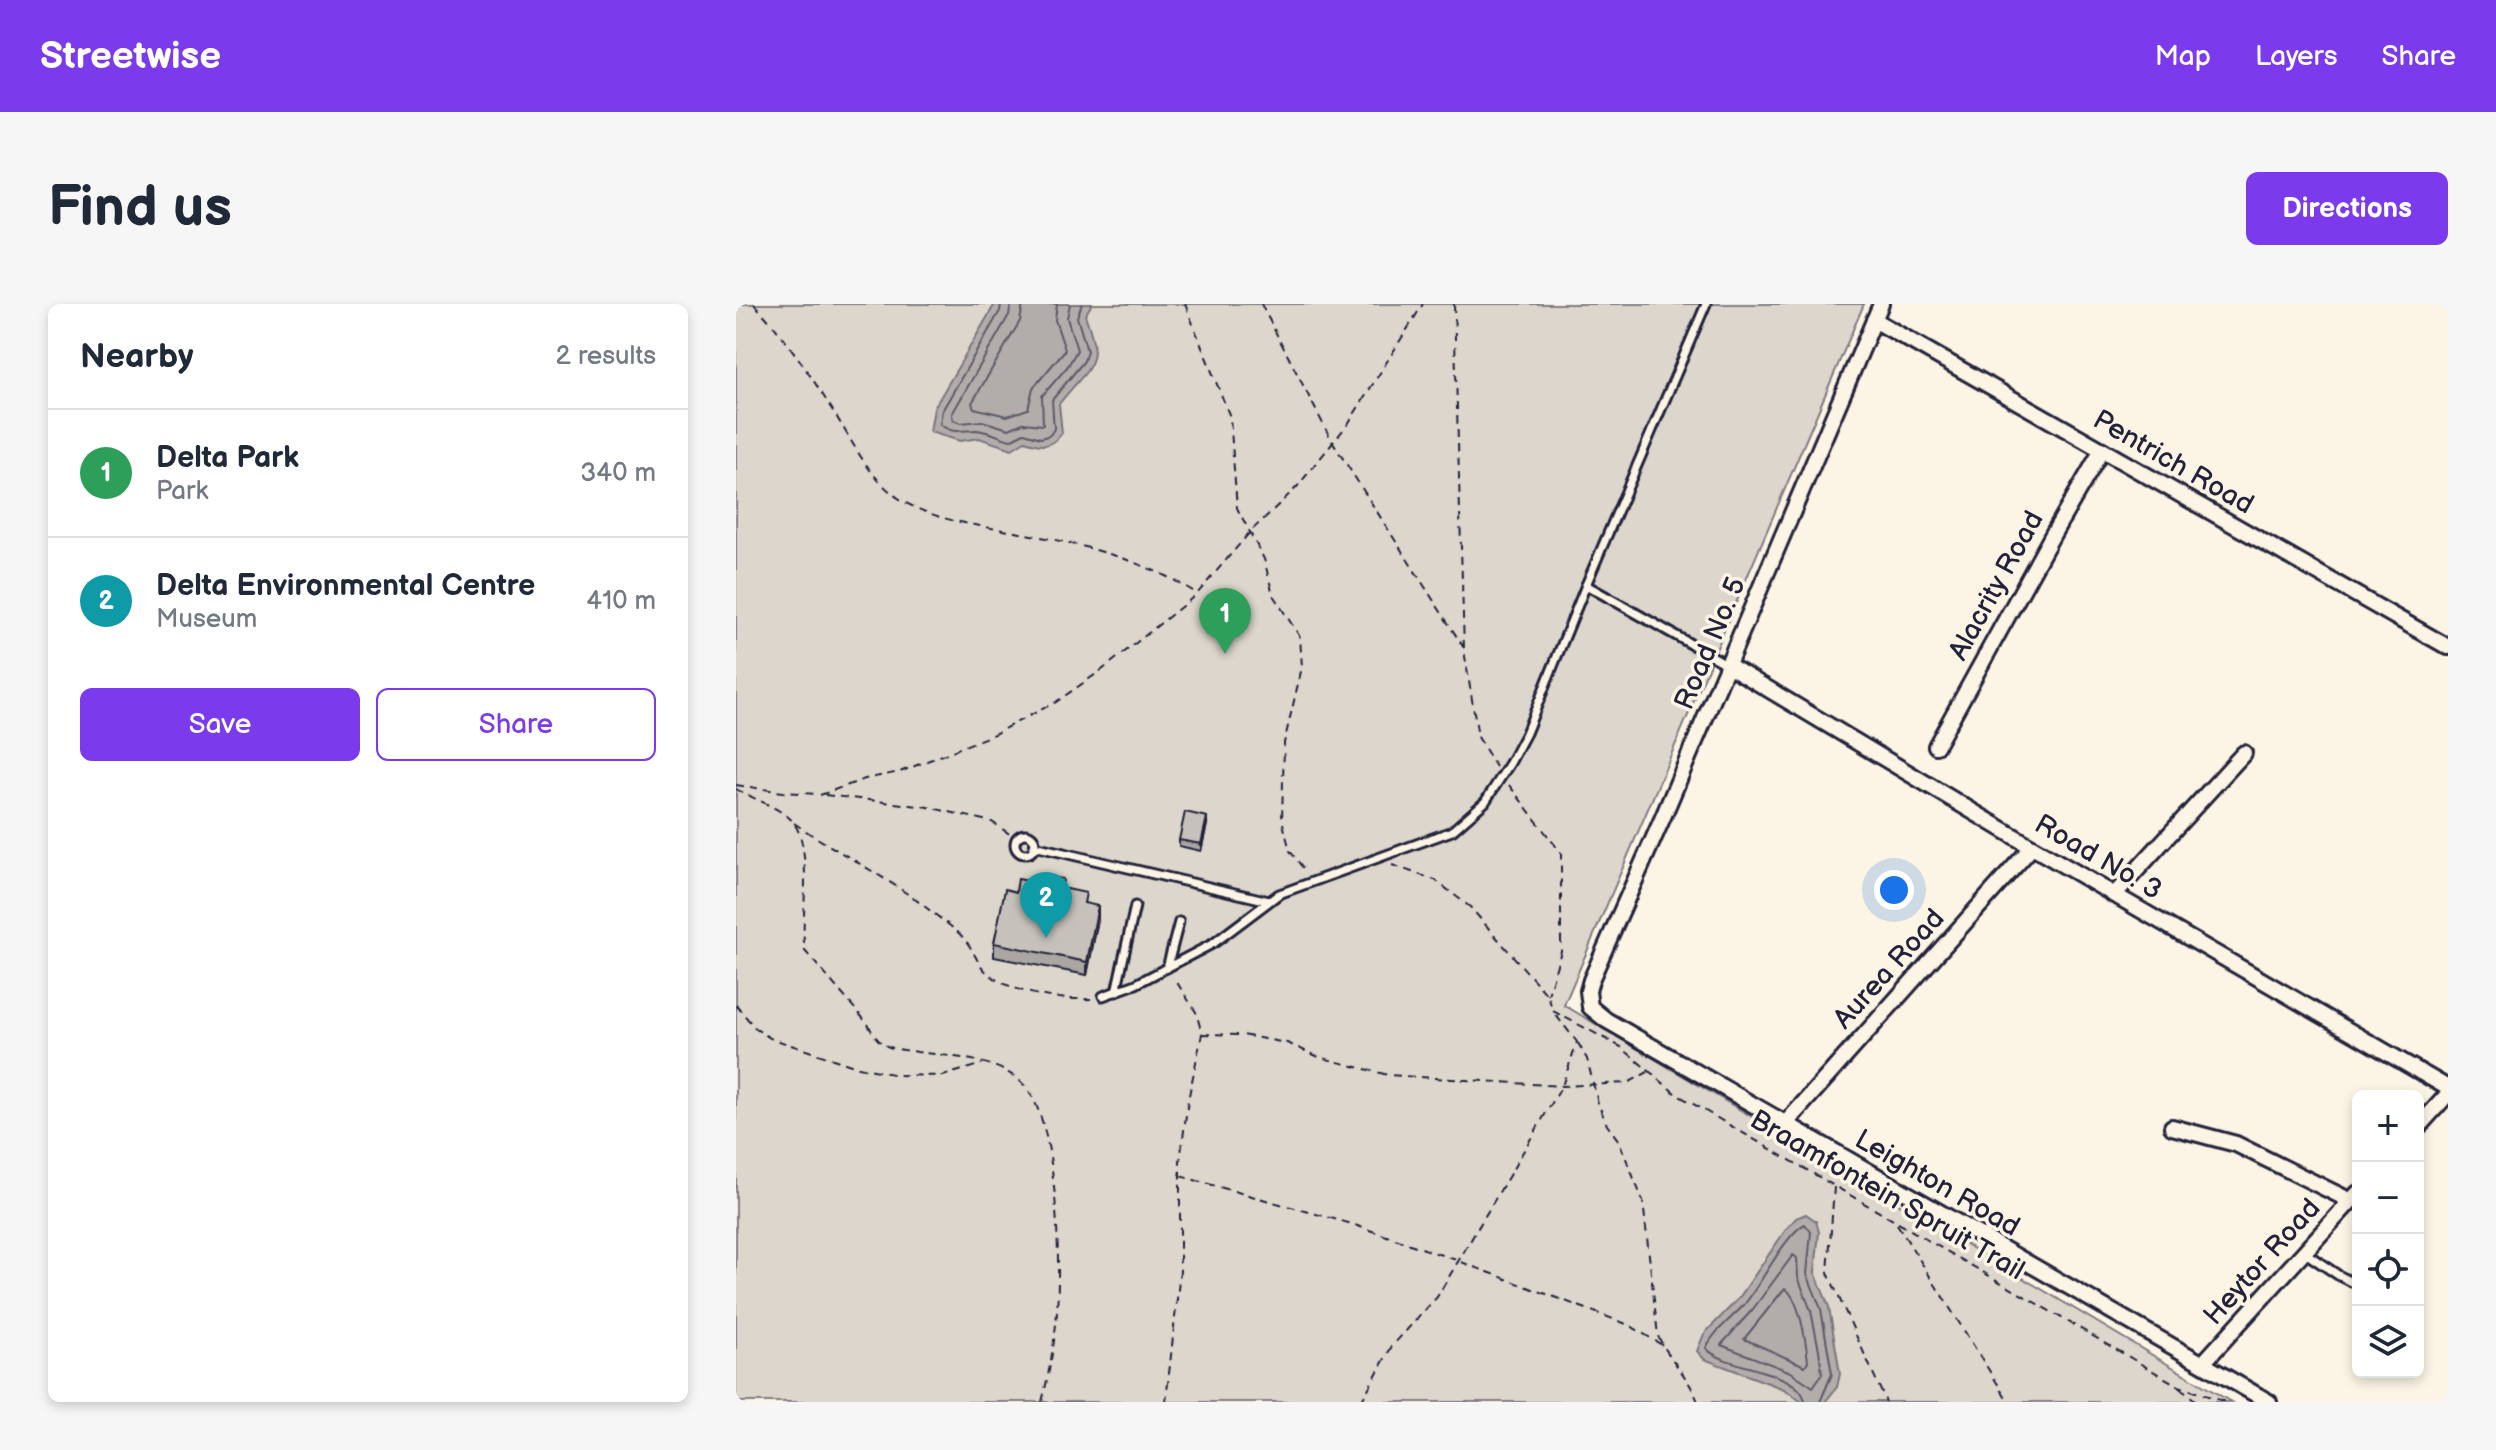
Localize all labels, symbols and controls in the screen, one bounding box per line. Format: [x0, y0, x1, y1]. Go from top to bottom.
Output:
text: Streetwise [40, 34, 221, 79]
text: Map [2155, 40, 2211, 73]
text: Layers [2255, 40, 2338, 73]
text: Share [2382, 40, 2456, 73]
button: Directions [2246, 172, 2448, 245]
text: Find us [48, 175, 232, 242]
text: Nearby [80, 336, 194, 377]
text: 2 results [556, 341, 656, 372]
street label: Pentrich Road [2087, 403, 2259, 522]
text: Delta Park [156, 440, 299, 476]
text: 1 [101, 458, 111, 489]
text: 340 m [580, 458, 656, 489]
text: Park [156, 476, 208, 507]
street label: Alacrity Road [1942, 505, 2051, 666]
text: Delta Environmental Centre [156, 568, 535, 604]
street label: Road No. 5 [1668, 573, 1753, 715]
text: 2 [98, 586, 114, 617]
text: 410 m [586, 586, 656, 617]
pin: 1 [1199, 588, 1251, 654]
text: Museum [156, 604, 257, 635]
button: Save [80, 688, 360, 761]
button: Share [376, 688, 656, 761]
street label: Road No. 3 [2029, 808, 2168, 907]
your location [1874, 870, 1914, 910]
pin: 2 [1020, 872, 1072, 938]
street label: Aurea Road [1827, 902, 1951, 1036]
map controls [2352, 1090, 2424, 1378]
button: + [2352, 1090, 2424, 1162]
street label: Braamfontein Spruit Trail [1744, 1103, 2030, 1287]
street label: Leighton Road [1849, 1123, 2026, 1244]
button: − [2352, 1162, 2424, 1234]
street label: Heytor Road [2197, 1192, 2327, 1332]
button: locate [2352, 1234, 2424, 1306]
button: layers [2352, 1306, 2424, 1378]

